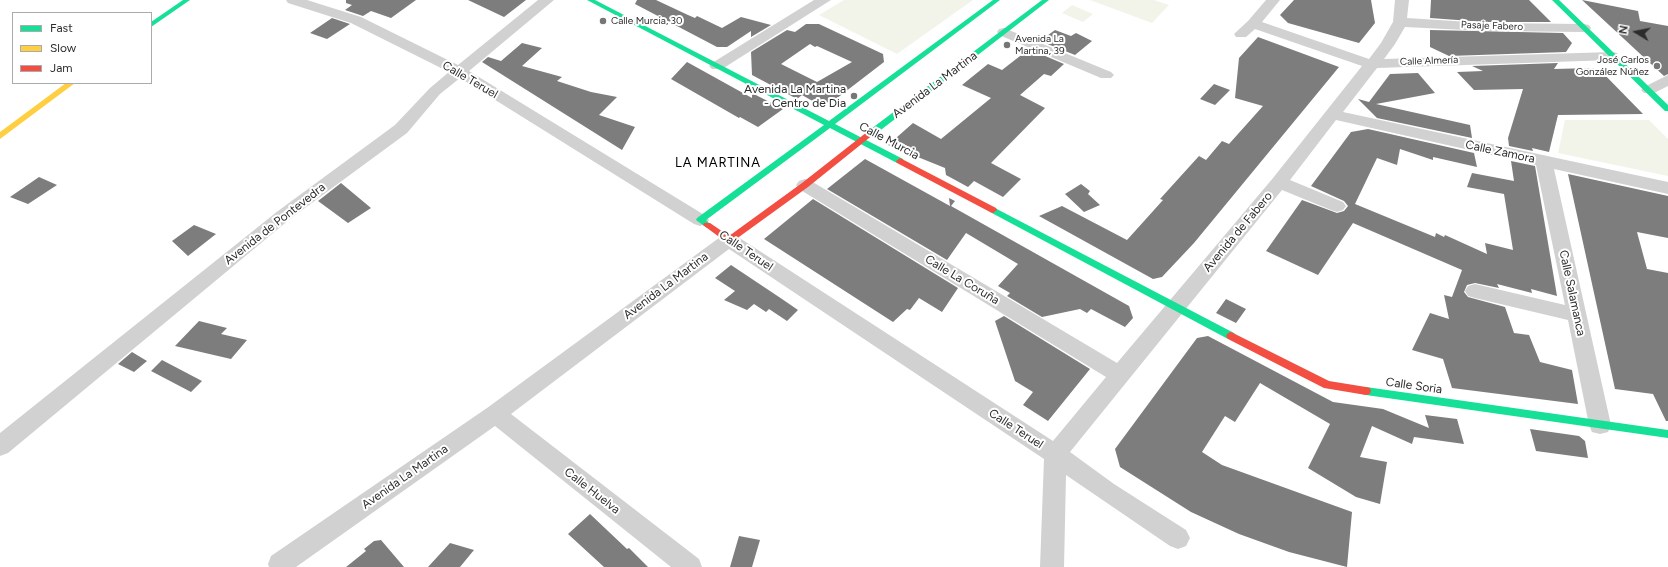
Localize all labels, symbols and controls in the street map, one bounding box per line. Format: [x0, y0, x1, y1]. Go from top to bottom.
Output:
legend [12, 12, 152, 84]
north arrow [1616, 12, 1656, 52]
place label: Calle Murcia, 30 [611, 15, 682, 27]
marker: Calle Murcia, 30 [598, 16, 608, 26]
street label: Pasaje Fabero [1461, 19, 1523, 33]
text: Fast [50, 21, 73, 35]
text: N [1617, 25, 1631, 35]
place label: Avenida La Martina, 39 [1015, 33, 1065, 56]
marker: Avenida La Martina, 39 [1002, 40, 1012, 50]
text: Slow [50, 41, 76, 55]
street label: Avenida La Martina [890, 49, 980, 121]
street label: Calle Almería [1400, 54, 1458, 68]
place label: José Carlos González Núñez [1576, 54, 1649, 78]
street label: Calle Teruel [440, 58, 500, 102]
text: Jam [50, 61, 73, 75]
marker: José Carlos González Núñez [1652, 61, 1662, 71]
place label: Avenida La Martina - Centro de Dia [744, 82, 846, 110]
marker: Avenida La Martina - Centro de Dia [849, 91, 859, 101]
street label: Calle Murcia [857, 119, 921, 163]
street label: Calle Zamora [1464, 138, 1536, 166]
district label: LA MARTINA [675, 155, 761, 171]
street label: Avenida de Pontevedra [222, 180, 328, 268]
street label: Avenida de Fabero [1200, 189, 1276, 275]
street label: Calle Teruel [716, 228, 776, 274]
street label: Calle Salamanca [1556, 249, 1588, 337]
street label: Avenida La Martina [621, 250, 711, 322]
street label: Calle La Coruña [922, 252, 1002, 308]
street label: Calle Soria [1385, 375, 1443, 397]
street label: Calle Teruel [986, 406, 1046, 452]
street label: Avenida La Martina [359, 442, 451, 512]
street label: Calle Huelva [561, 465, 623, 517]

